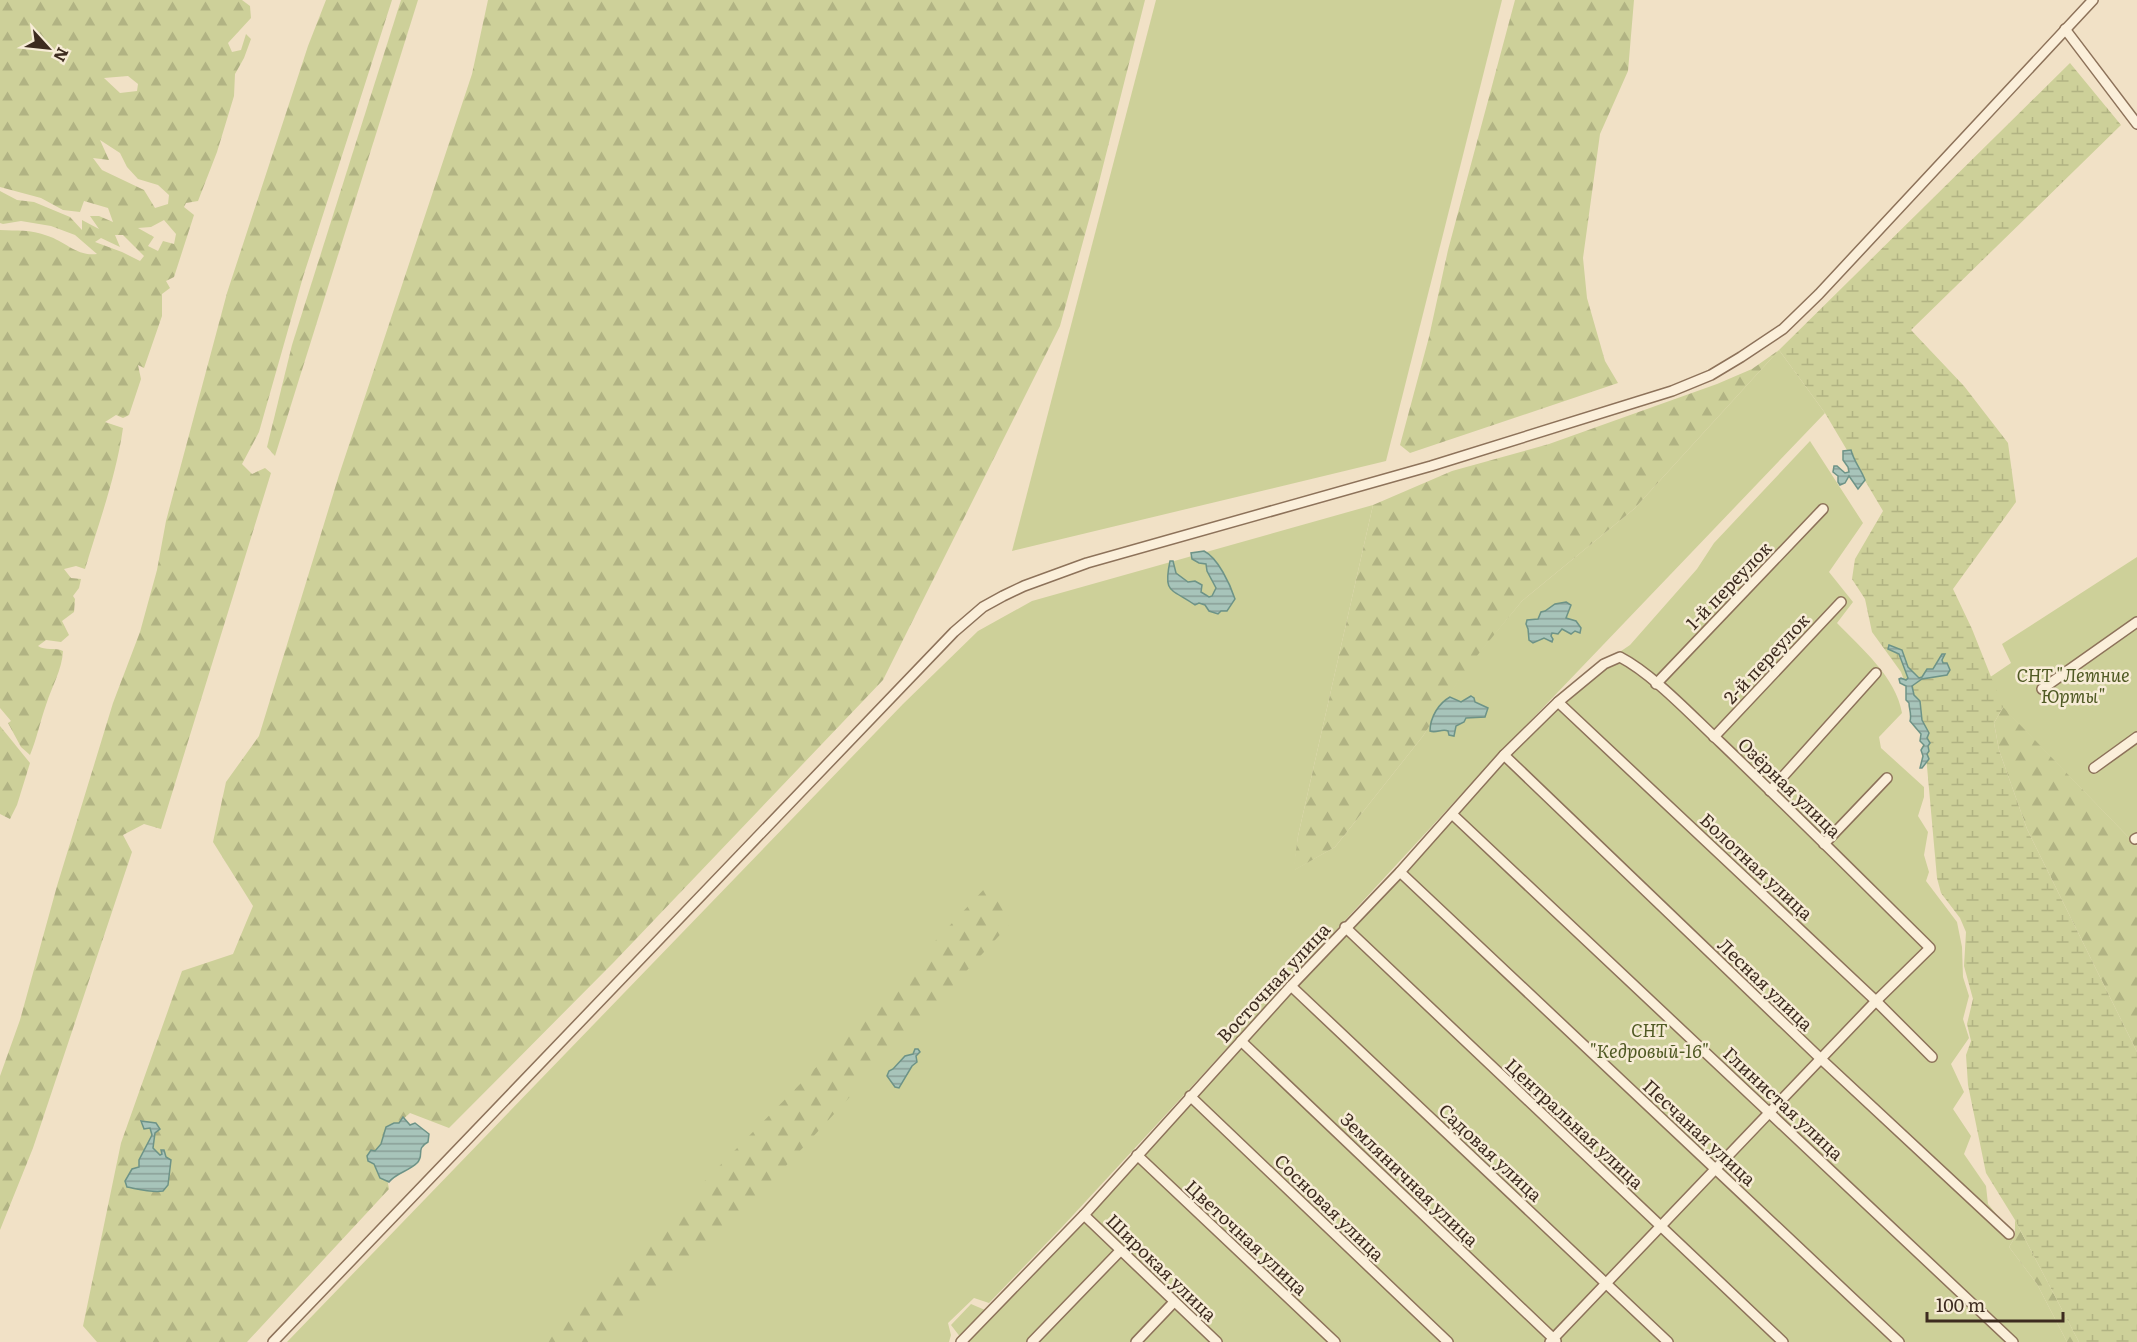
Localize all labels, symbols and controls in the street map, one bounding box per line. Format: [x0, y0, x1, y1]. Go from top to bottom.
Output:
north arrow [18, 18, 78, 78]
text: N [49, 44, 76, 67]
street label: 1-й переулок [1679, 534, 1777, 635]
street label: 2-й переулок [1717, 606, 1815, 709]
park label: СНТ "Летние Юрты" [2016, 661, 2130, 709]
street label: Озёрная улица [1732, 731, 1848, 844]
street label: Болотная улица [1694, 806, 1820, 926]
street label: Восточная улица [1210, 916, 1336, 1048]
street label: Лесная улица [1712, 931, 1820, 1037]
park label: СНТ "Кедровый-16" [1589, 1016, 1709, 1064]
street label: Глинистая улица [1718, 1040, 1850, 1166]
street label: Центральная улица [1500, 1051, 1651, 1195]
street label: Песчаная улица [1637, 1072, 1763, 1192]
street label: Садовая улица [1433, 1097, 1549, 1207]
street label: Земляничная улица [1335, 1106, 1485, 1252]
street label: Сосновая улица [1269, 1147, 1391, 1267]
street label: Цветочная улица [1180, 1173, 1314, 1301]
street label: Широкая улица [1100, 1207, 1224, 1327]
scale bar [1927, 1285, 2064, 1323]
text: 100 m [1936, 1291, 1985, 1318]

